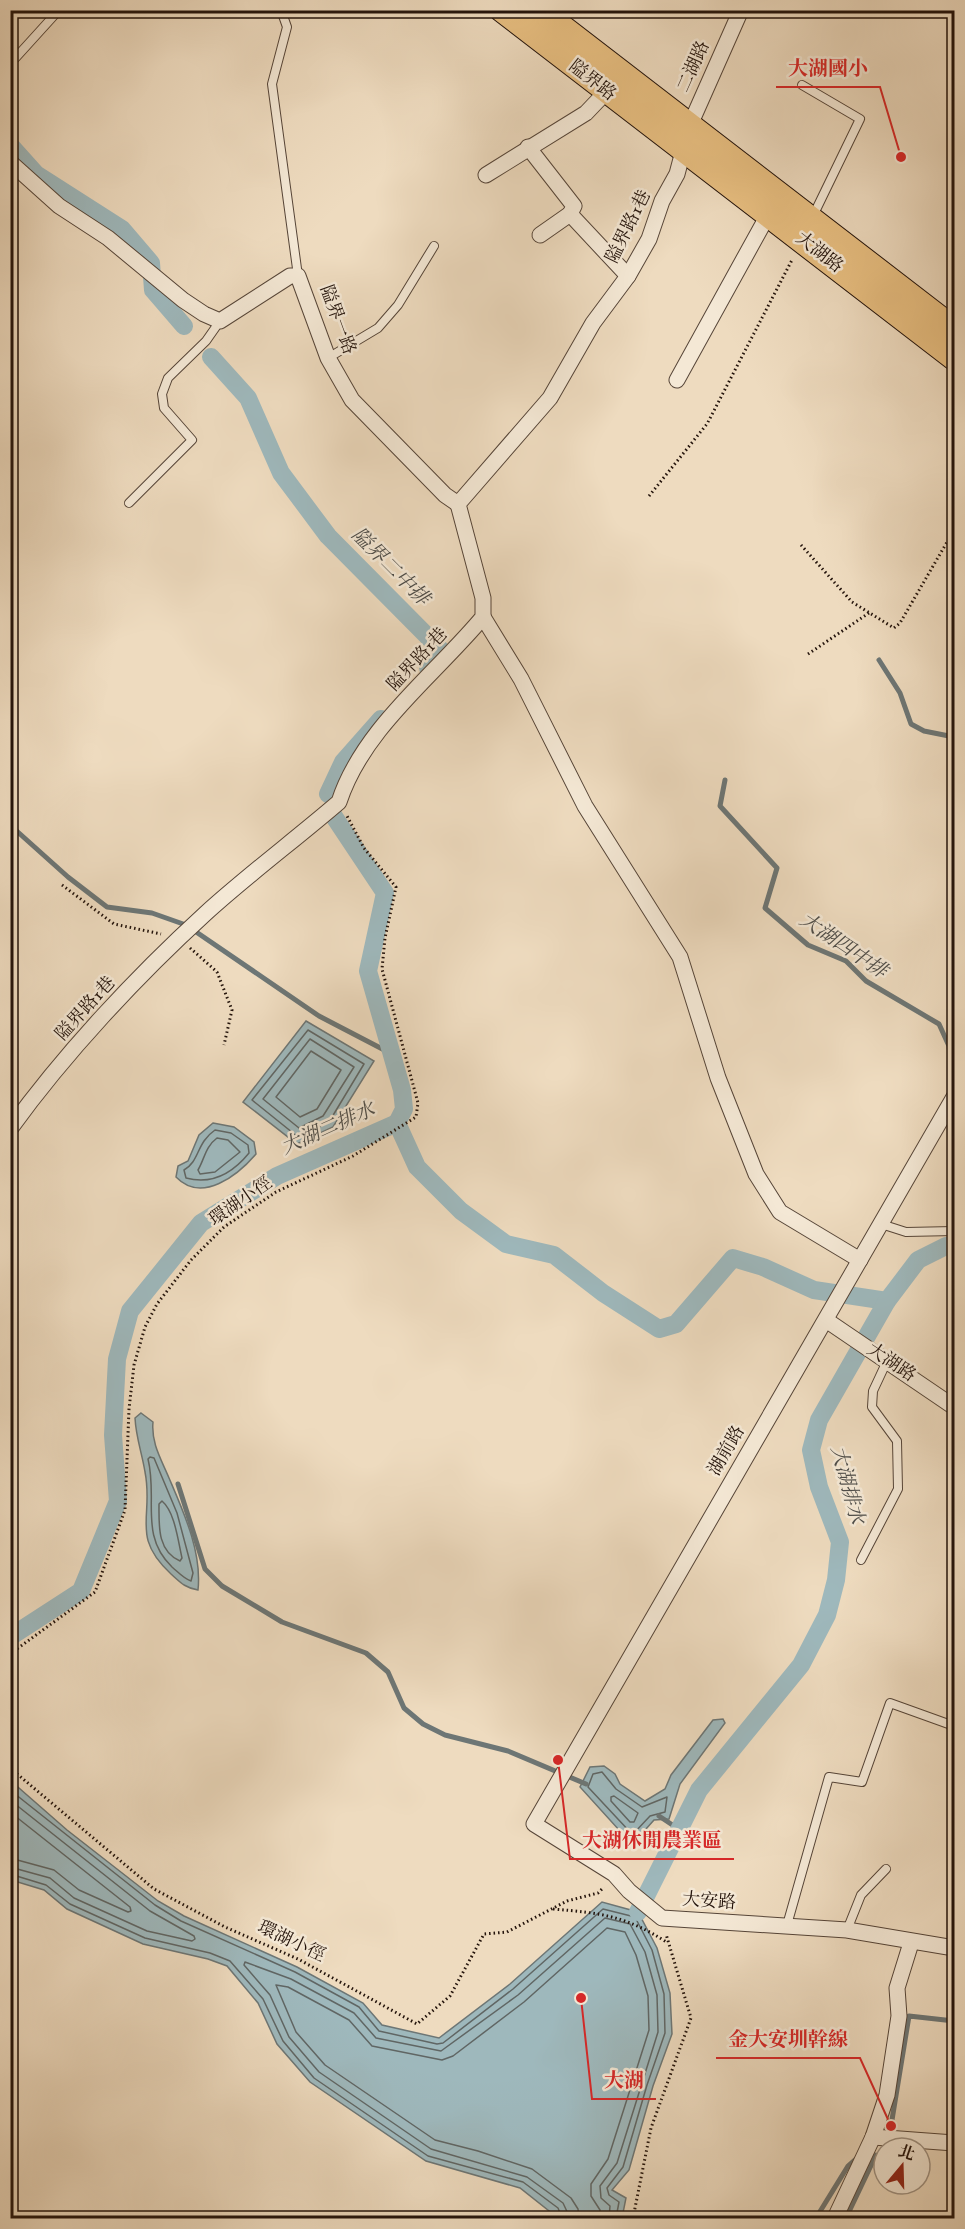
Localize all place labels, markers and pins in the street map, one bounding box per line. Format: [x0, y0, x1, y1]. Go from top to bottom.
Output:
callout: 大湖國小 [776, 49, 880, 87]
callout: 大湖休閒農業區 [570, 1821, 734, 1859]
callout: 金大安圳幹線 [716, 2020, 860, 2058]
callout: 大湖 [592, 2061, 656, 2099]

